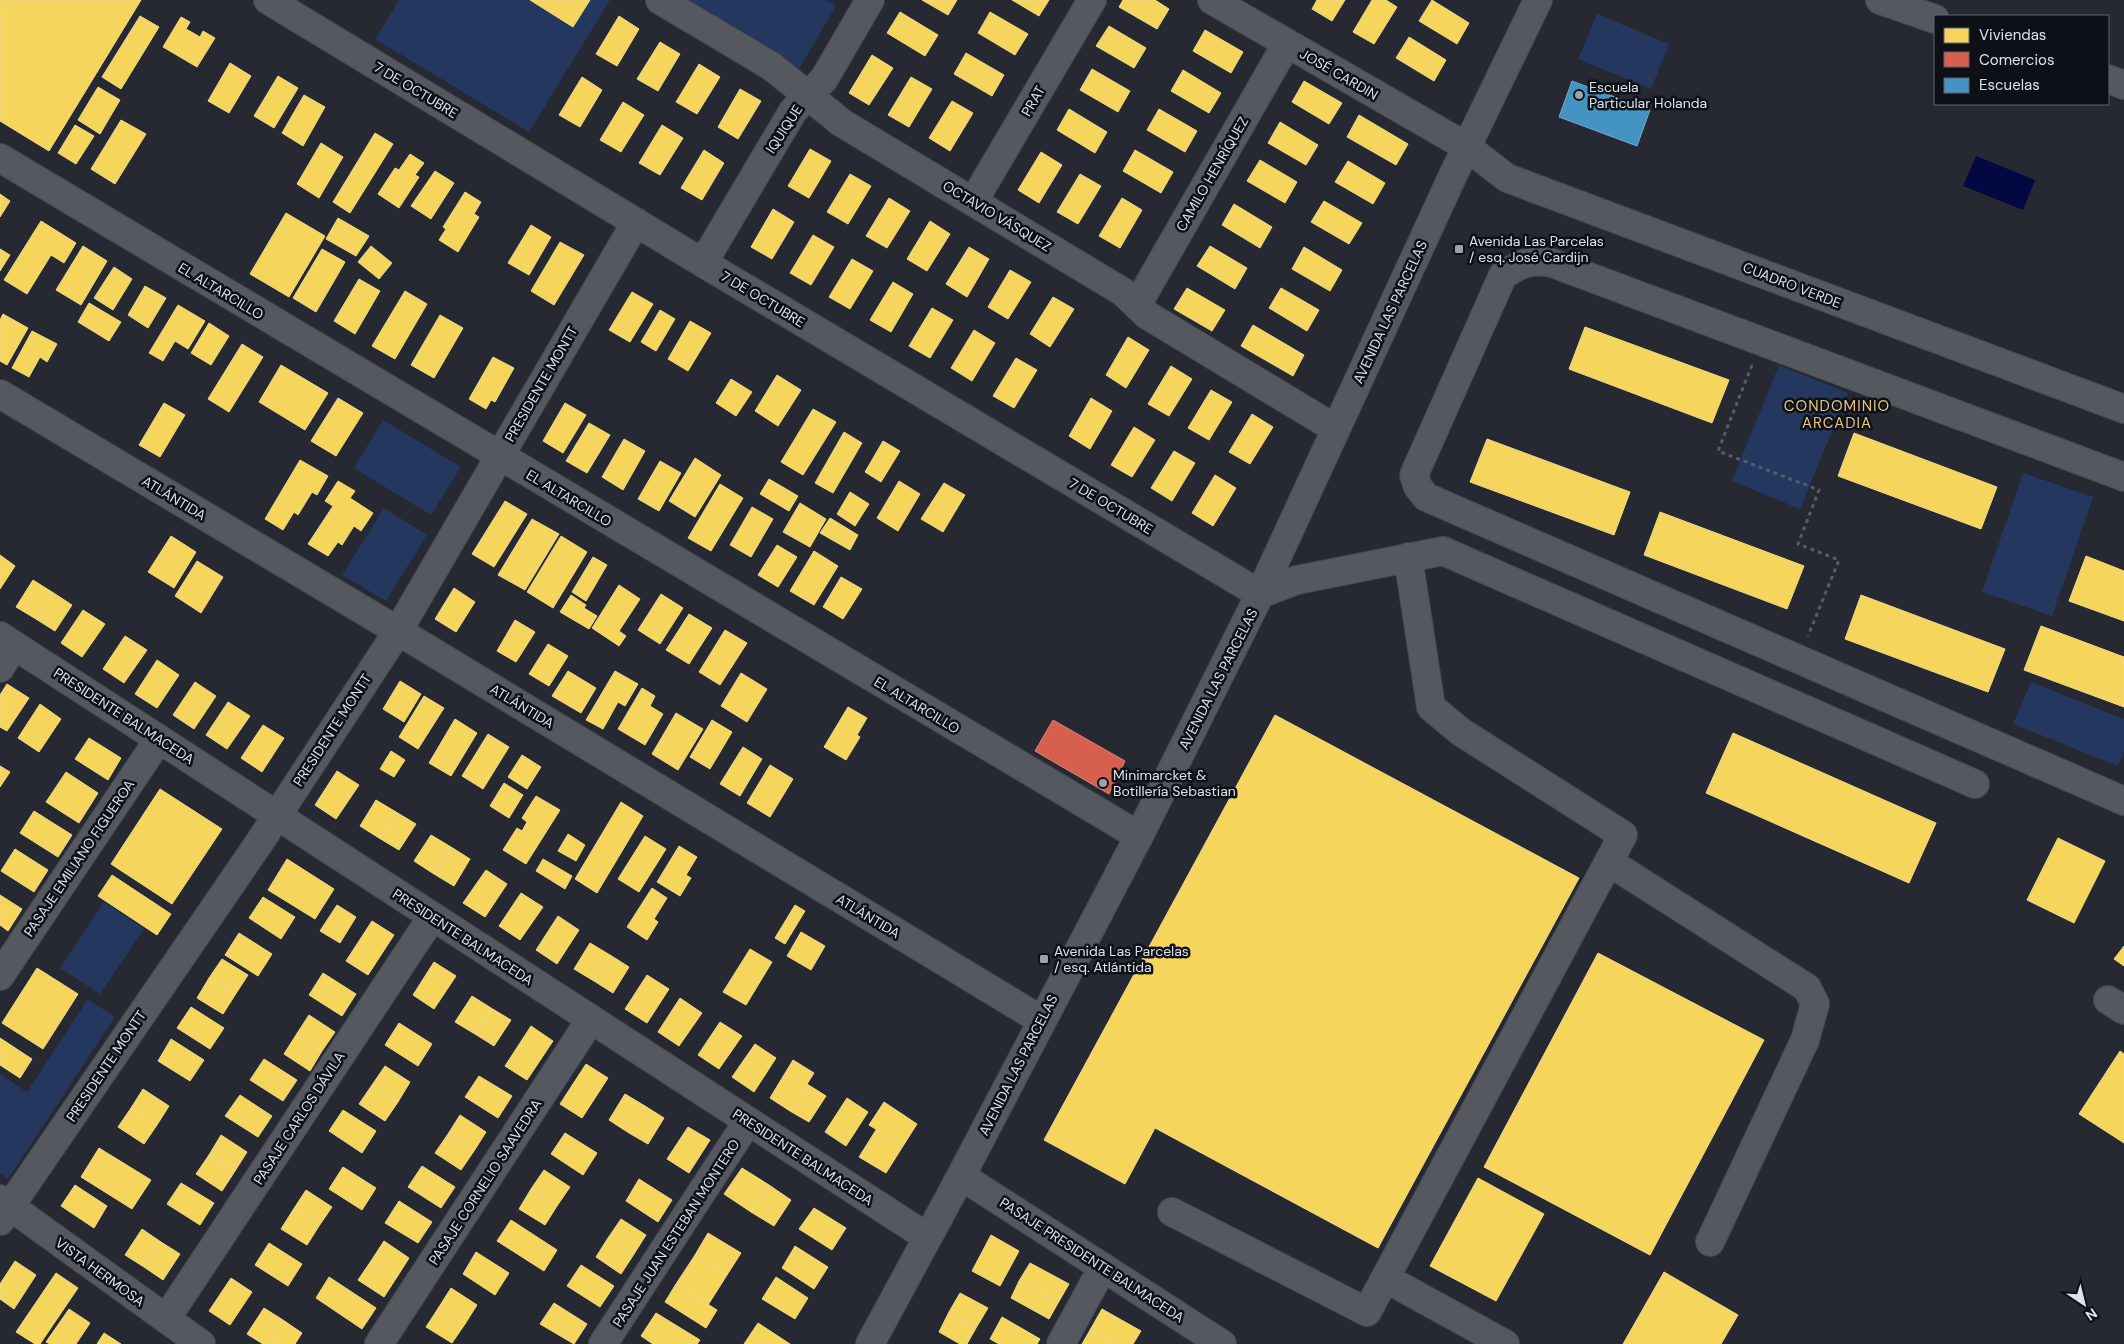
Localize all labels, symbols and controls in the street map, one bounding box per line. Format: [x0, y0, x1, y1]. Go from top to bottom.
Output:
legend [1934, 15, 2109, 105]
text: Viviendas [1979, 25, 2046, 45]
street label: JOSÉ CARDIN [1297, 44, 1381, 104]
text: Comercios [1979, 50, 2054, 70]
street label: 7 DE OCTUBRE [371, 58, 461, 122]
text: Escuelas [1979, 75, 2040, 95]
place label: Escuela Particular Holanda [1589, 78, 1707, 112]
street label: PRAT [1017, 82, 1049, 120]
marker: Escuela Particular Holanda [1573, 89, 1585, 101]
street label: IQUIQUE [762, 101, 806, 157]
street label: CAMILO HENRÍQUEZ [1172, 113, 1252, 235]
street label: OCTAVIO VÁSQUEZ [939, 176, 1055, 256]
place label: Avenida Las Parcelas / esq. José Cardijn [1469, 232, 1604, 266]
street label: AVENIDA LAS PARCELAS [1349, 238, 1431, 386]
marker: Avenida Las Parcelas / esq. José Cardijn [1453, 243, 1465, 255]
street label: EL ALTARCILLO [175, 258, 267, 324]
street label: CUADRO VERDE [1740, 258, 1844, 312]
street label: 7 DE OCTUBRE [718, 267, 808, 331]
street label: PRESIDENTE MONTT [501, 323, 581, 445]
district label: CONDOMINIO ARCADIA [1784, 396, 1890, 433]
street label: EL ALTARCILLO [523, 465, 615, 531]
street label: ATLÁNTIDA [139, 472, 209, 524]
street label: 7 DE OCTUBRE [1066, 474, 1156, 538]
street label: AVENIDA LAS PARCELAS [1175, 605, 1261, 753]
street label: PRESIDENTE BALMACEDA [50, 664, 198, 768]
street label: PRESIDENTE MONTT [289, 670, 375, 790]
street label: EL ALTARCILLO [871, 672, 963, 738]
street label: ATLÁNTIDA [487, 680, 557, 732]
place label: Minimarcket & Botillería Sebastian [1113, 766, 1236, 800]
street label: PASAJE EMILIANO FIGUEROA [20, 776, 138, 940]
marker: Minimarcket & Botillería Sebastian [1097, 777, 1109, 789]
street label: PRESIDENTE BALMACEDA [389, 885, 537, 989]
street label: ATLÁNTIDA [833, 890, 903, 942]
place label: Avenida Las Parcelas / esq. Atlántida [1054, 942, 1189, 976]
marker: Avenida Las Parcelas / esq. Atlántida [1038, 953, 1050, 965]
street label: AVENIDA LAS PARCELAS [975, 991, 1061, 1139]
street label: PRESIDENTE MONTT [62, 1007, 150, 1125]
street label: PASAJE CARLOS DÁVILA [249, 1048, 349, 1188]
street label: PASAJE CORNELIO SAAVEDRA [425, 1096, 545, 1268]
street label: PRESIDENTE BALMACEDA [729, 1105, 877, 1209]
street label: PASAJE JUAN ESTEBAN MONTERO [608, 1136, 744, 1330]
street label: PASAJE PRESIDENTE BALMACEDA [996, 1194, 1188, 1326]
street label: VISTA HERMOSA [52, 1234, 148, 1310]
north arrow [2059, 1279, 2109, 1329]
text: N [2082, 1304, 2101, 1325]

